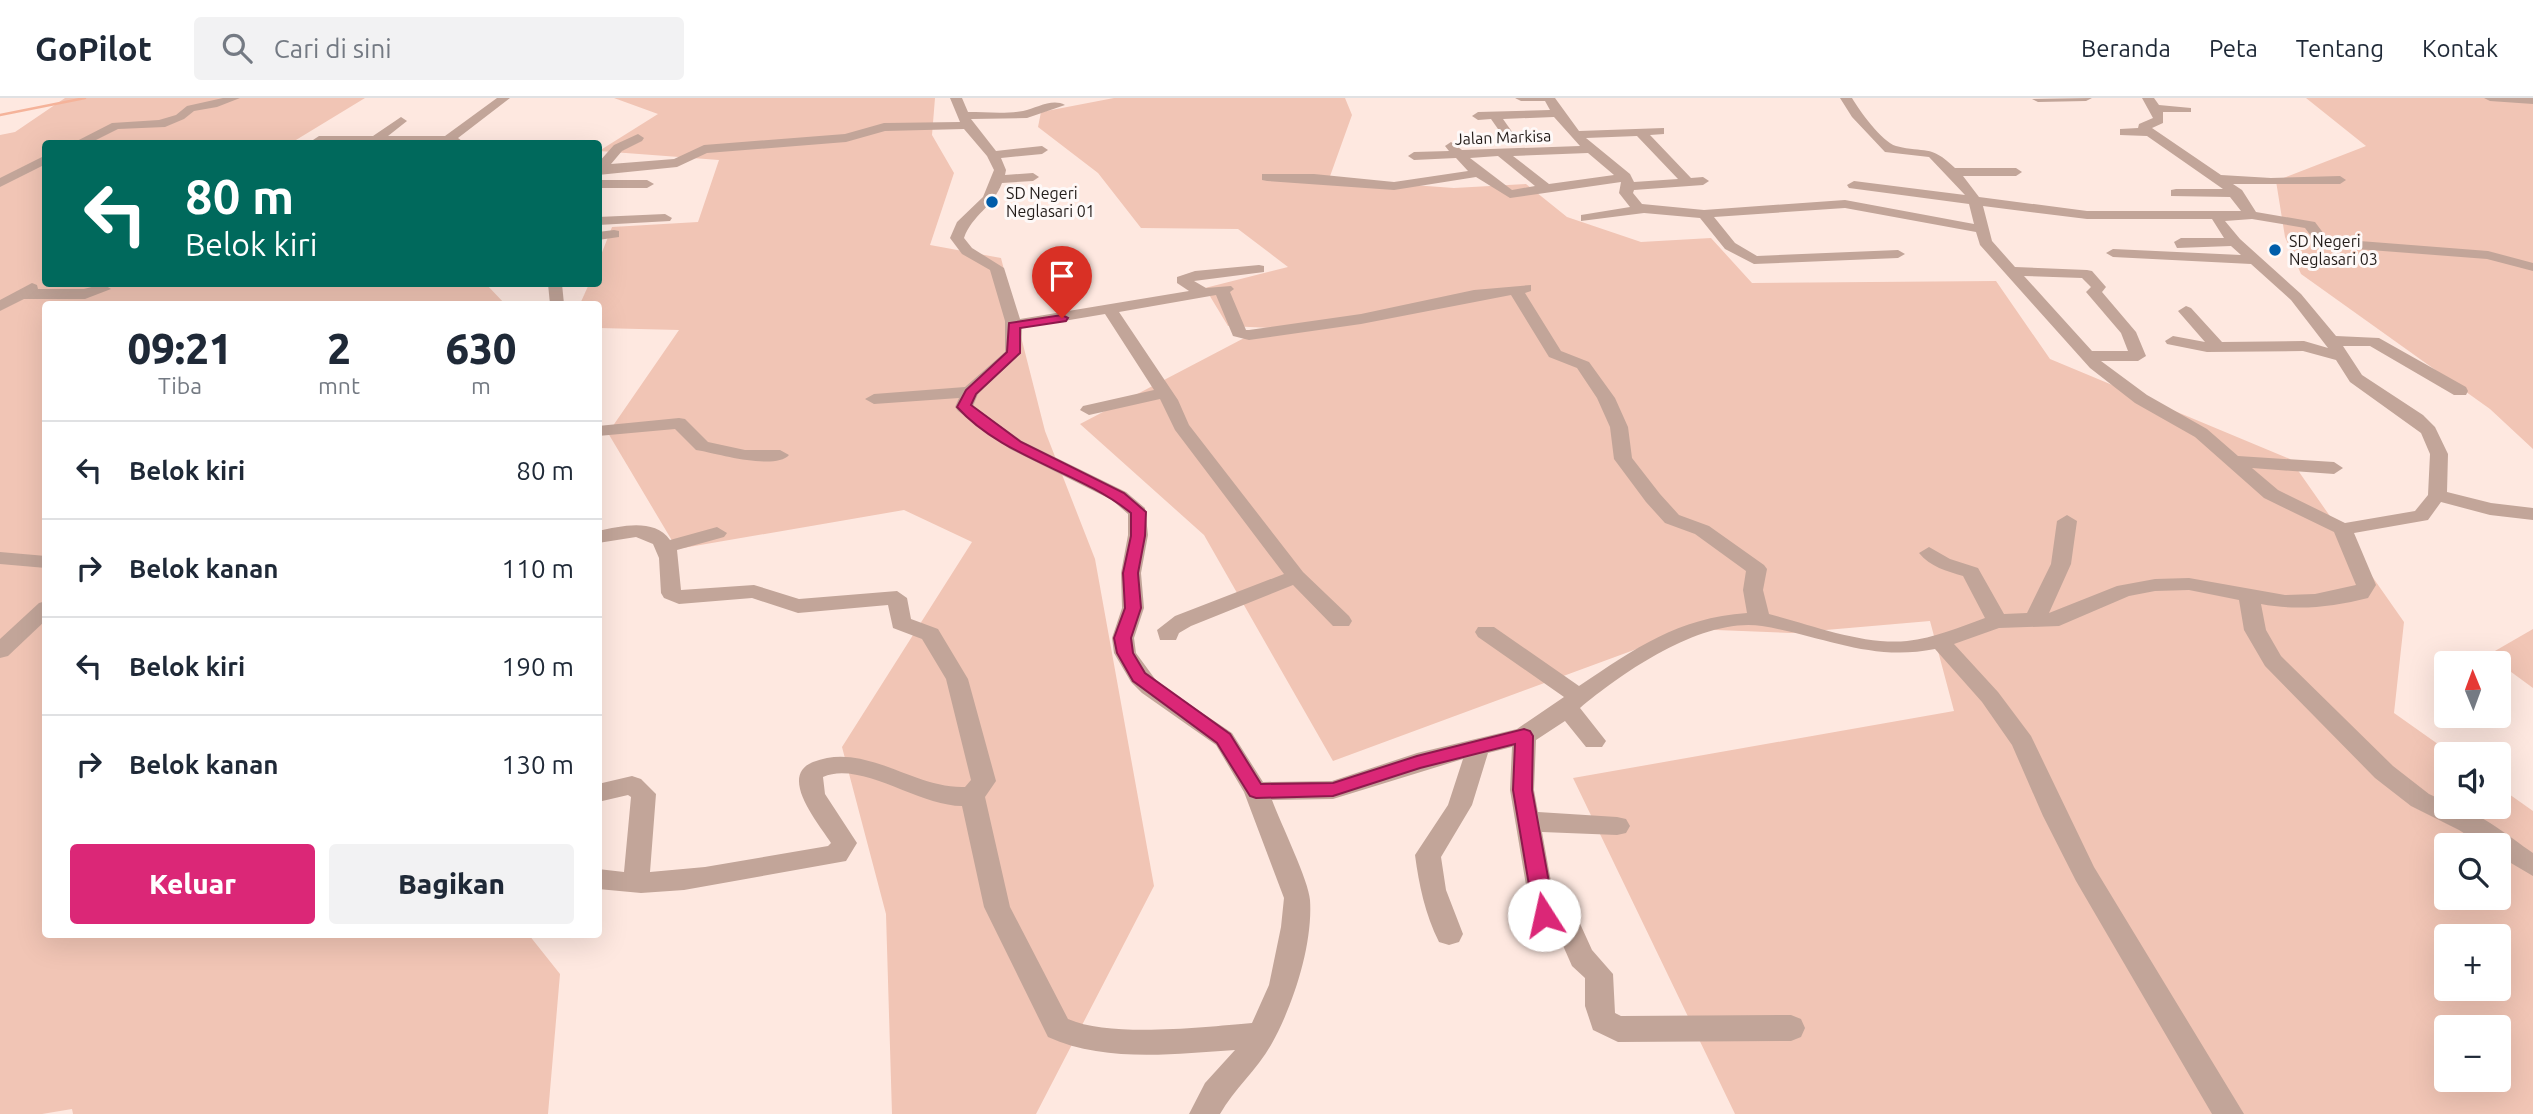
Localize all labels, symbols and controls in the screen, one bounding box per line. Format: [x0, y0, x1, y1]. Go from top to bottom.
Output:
search box [194, 17, 684, 80]
icon: search [218, 29, 256, 67]
text: GoPilot [35, 30, 152, 67]
text: Cari di sini [274, 34, 392, 63]
text: Beranda [2081, 35, 2171, 62]
text: Peta [2209, 35, 2258, 62]
text: Tentang [2296, 35, 2384, 62]
text: Kontak [2422, 35, 2498, 62]
street label: Jalan Markisa [1454, 126, 1552, 148]
icon: left [70, 168, 161, 259]
text: 80 m [185, 168, 294, 223]
place label: SD Negeri Neglasari 01 [1006, 184, 1095, 220]
marker: SD Negeri Neglasari 01 [984, 194, 1000, 210]
text: Belok kiri [185, 226, 317, 262]
place label: SD Negeri Neglasari 03 [2289, 232, 2378, 268]
marker: SD Negeri Neglasari 03 [2267, 242, 2283, 258]
pin [1032, 246, 1092, 318]
icon: arrive [1043, 257, 1081, 295]
text: 09:21 [127, 325, 233, 372]
text: 2 [327, 325, 351, 372]
text: 630 [445, 325, 517, 372]
text: Tiba [158, 373, 202, 398]
text: mnt [318, 373, 360, 398]
text: m [471, 373, 491, 398]
icon: left [70, 451, 108, 489]
text: Belok kiri [129, 456, 245, 485]
text: 80 m [516, 456, 574, 485]
icon: right [70, 549, 108, 587]
text: Belok kanan [129, 554, 279, 583]
text: 110 m [502, 554, 574, 583]
icon: left [70, 647, 108, 685]
north arrow [2434, 651, 2511, 728]
map controls [2434, 651, 2511, 1092]
text: Belok kiri [129, 652, 245, 681]
text: 190 m [502, 652, 574, 681]
button: sound [2434, 742, 2511, 819]
icon: right [70, 745, 108, 783]
text: Belok kanan [129, 750, 279, 779]
text: 130 m [502, 750, 574, 779]
button: search [2434, 833, 2511, 910]
button: Keluar [70, 844, 315, 924]
button: Bagikan [329, 844, 574, 924]
position arrow [1507, 878, 1581, 952]
button: + [2434, 924, 2511, 1001]
button: − [2434, 1015, 2511, 1092]

